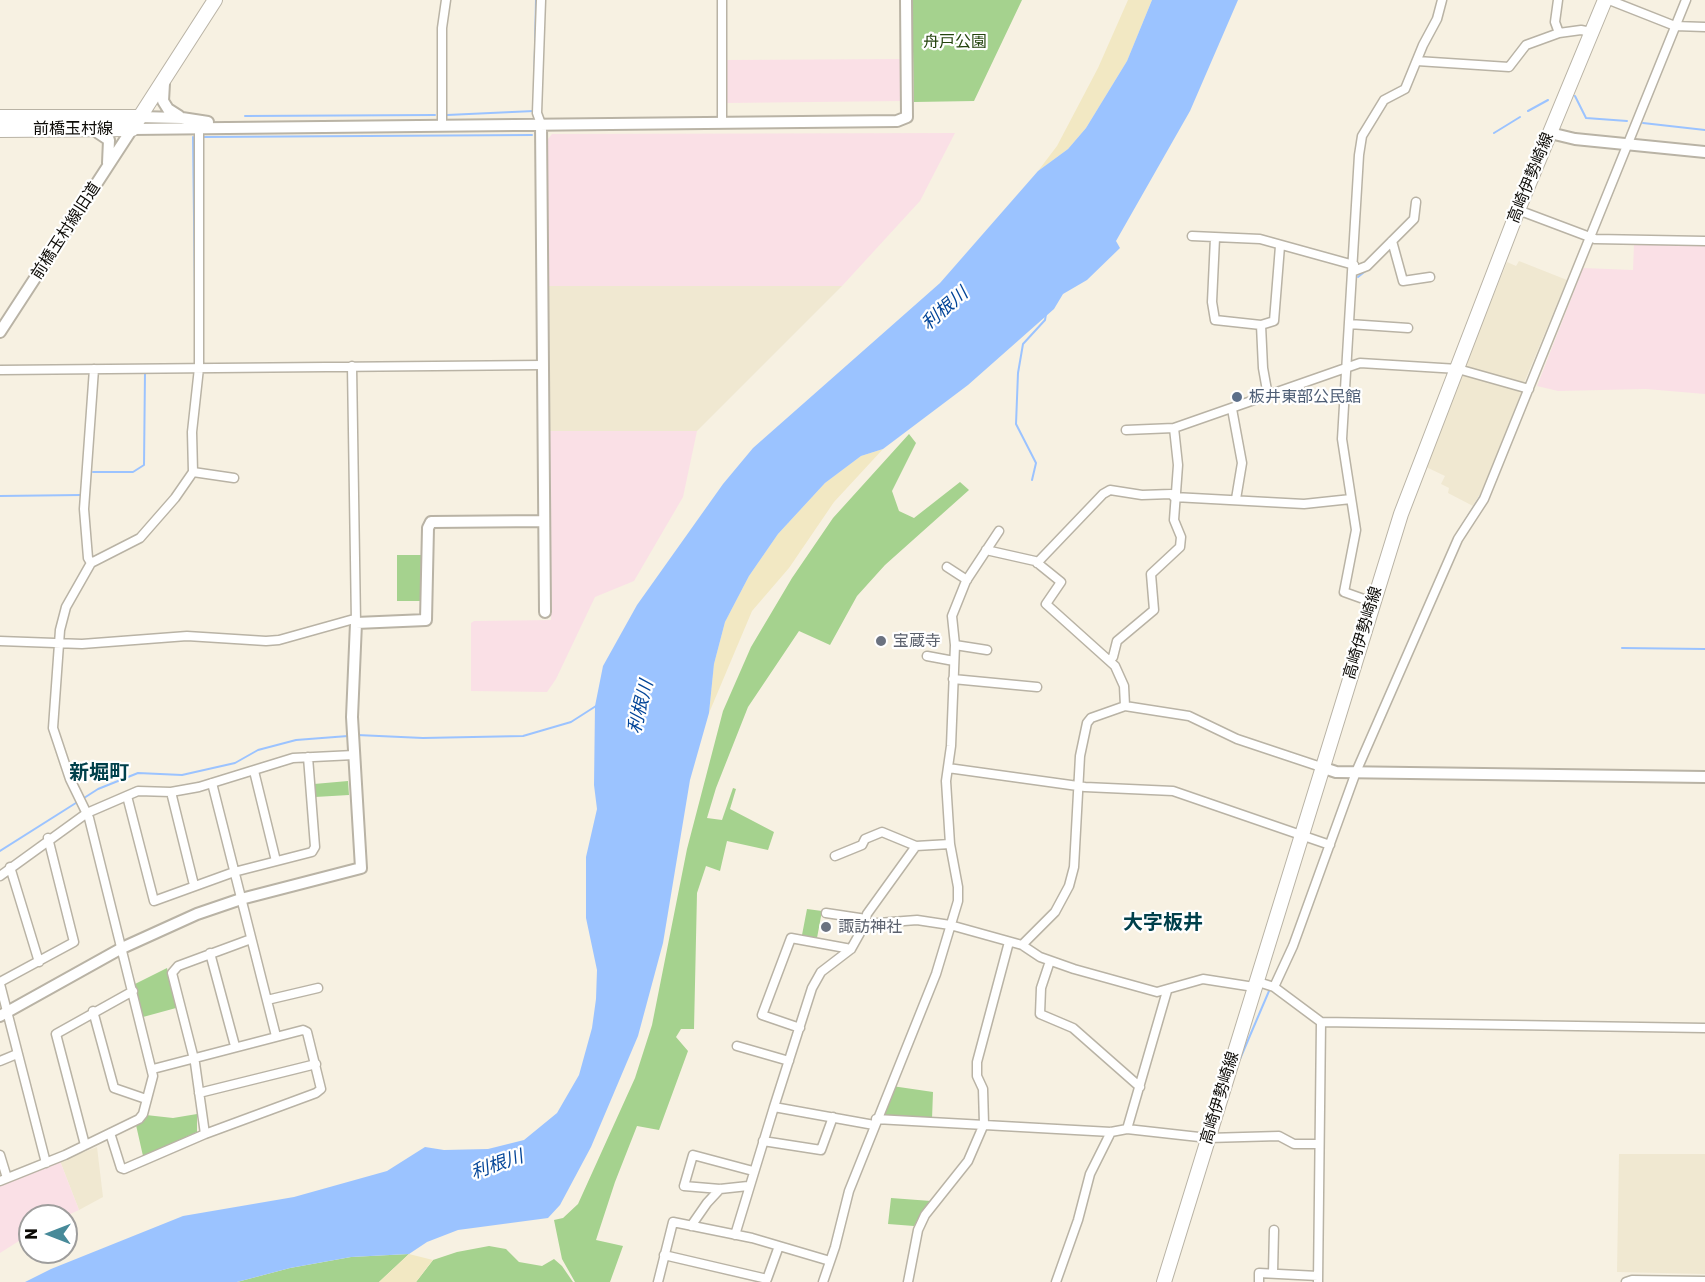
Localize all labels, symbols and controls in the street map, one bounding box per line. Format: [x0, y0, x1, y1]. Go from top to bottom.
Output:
park label: 舟戸公園 [923, 32, 987, 52]
street label: 前橋玉村線 [33, 119, 113, 139]
street label: 高崎伊勢崎線 [1504, 130, 1558, 226]
street label: 前橋玉村線旧道 [27, 179, 105, 283]
water label: 利根川 [918, 283, 972, 335]
place label: 板井東部公民館 [1249, 387, 1361, 407]
marker: 板井東部公民館 [1230, 390, 1244, 404]
street label: 高崎伊勢崎線 [1340, 584, 1386, 682]
place label: 宝蔵寺 [893, 631, 941, 651]
marker: 宝蔵寺 [874, 634, 888, 648]
water label: 利根川 [624, 678, 658, 736]
district label: 新堀町 [69, 761, 129, 785]
district label: 大字板井 [1123, 911, 1203, 935]
place label: 諏訪神社 [838, 917, 902, 937]
marker: 諏訪神社 [819, 920, 833, 934]
street label: 高崎伊勢崎線 [1197, 1049, 1243, 1147]
water label: 利根川 [468, 1146, 526, 1184]
north arrow [18, 1204, 78, 1264]
text: N [22, 1228, 41, 1240]

